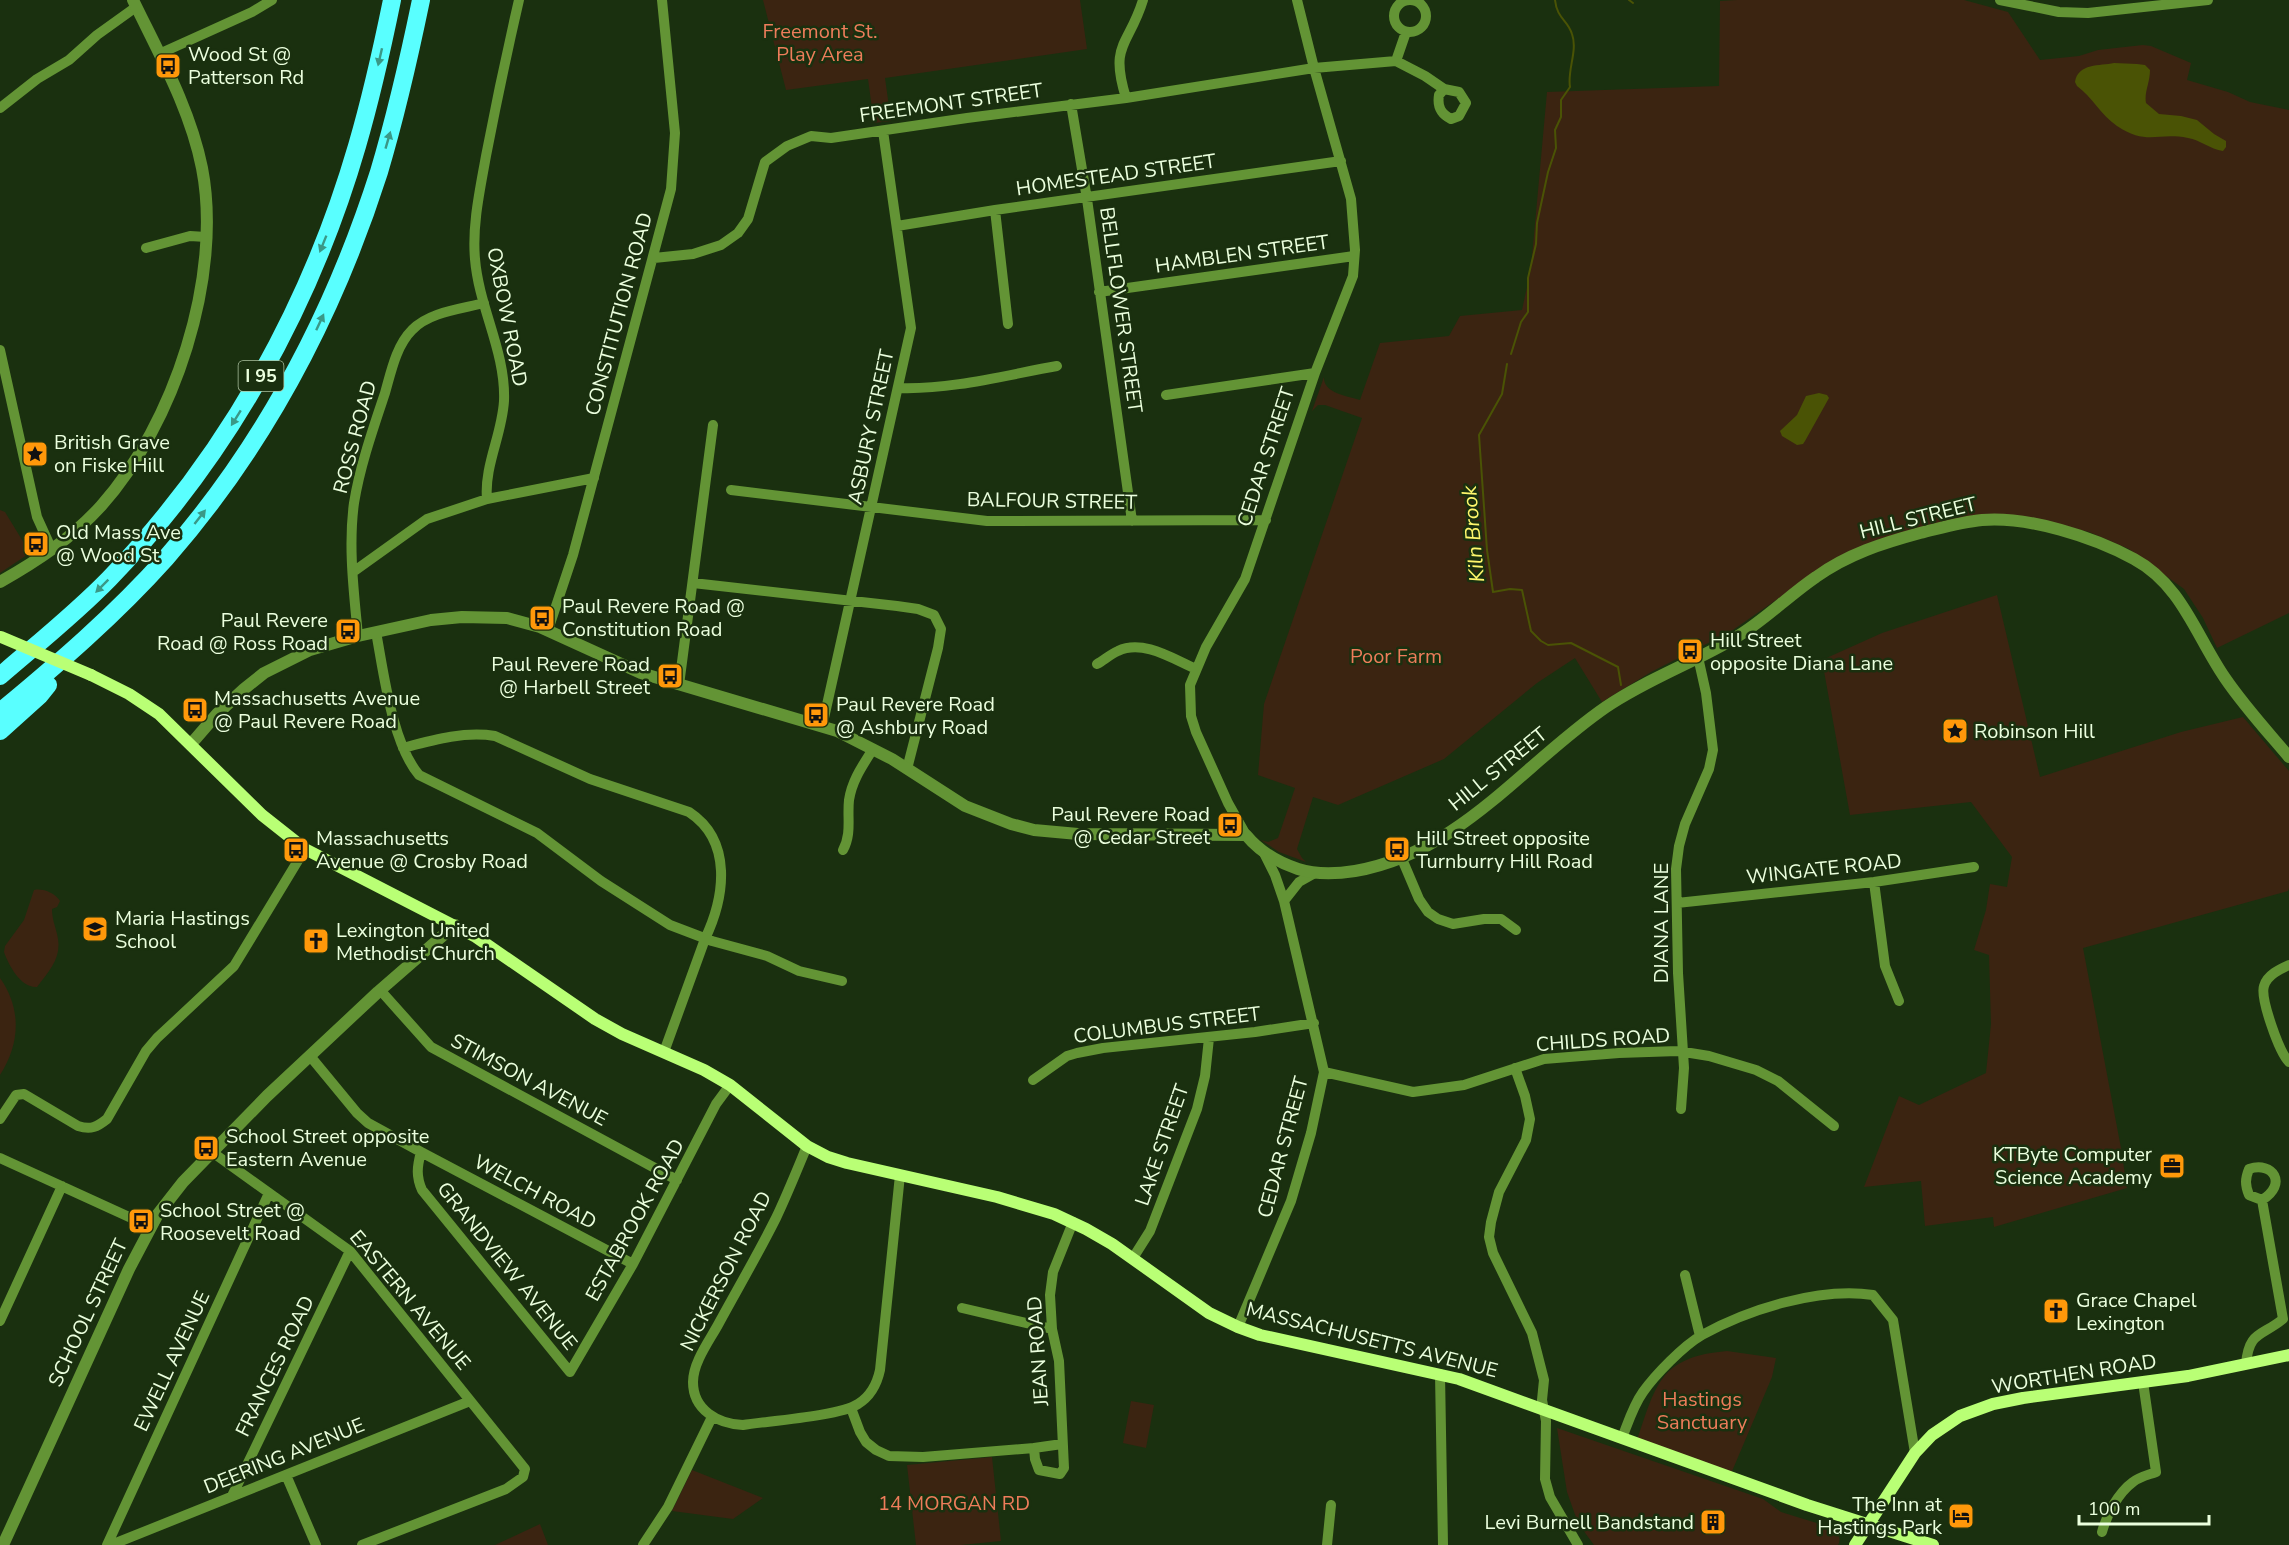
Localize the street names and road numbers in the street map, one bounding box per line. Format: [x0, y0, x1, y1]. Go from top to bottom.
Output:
street label: FREEMONT STREET [858, 77, 1044, 129]
street label: HOMESTEAD STREET [1014, 148, 1218, 202]
street label: BELLFLOWER STREET [1093, 205, 1149, 415]
street label: CONSTITUTION ROAD [579, 209, 659, 419]
street label: HAMBLEN STREET [1153, 228, 1331, 280]
street label: OXBOW ROAD [480, 245, 534, 389]
street label: ASBURY STREET [841, 347, 901, 507]
road number: I 95 [238, 361, 284, 391]
street label: ROSS ROAD [327, 377, 383, 497]
street label: CEDAR STREET [1231, 384, 1301, 530]
street label: BALFOUR STREET [967, 486, 1137, 516]
street label: HILL STREET [1857, 490, 1979, 546]
street label: HILL STREET [1443, 721, 1553, 817]
street label: WINGATE ROAD [1745, 847, 1903, 891]
street label: DIANA LANE [1648, 863, 1675, 983]
street label: COLUMBUS STREET [1072, 1000, 1262, 1050]
street label: CHILDS ROAD [1535, 1022, 1671, 1058]
street label: STIMSON AVENUE [446, 1027, 612, 1133]
street label: CEDAR STREET [1251, 1073, 1315, 1221]
street label: LAKE STREET [1129, 1081, 1195, 1209]
street label: ESTABROOK ROAD [579, 1134, 691, 1306]
street label: WELCH ROAD [469, 1148, 601, 1236]
street label: GRANDVIEW AVENUE [431, 1176, 583, 1356]
street label: NICKERSON ROAD [674, 1186, 778, 1356]
street label: EASTERN AVENUE [343, 1224, 477, 1376]
street label: SCHOOL STREET [42, 1235, 134, 1391]
street label: EWELL AVENUE [128, 1286, 216, 1436]
street label: FRANCES ROAD [229, 1291, 321, 1441]
street label: JEAN ROAD [1021, 1295, 1055, 1408]
street label: MASSACHUSETTS AVENUE [1243, 1296, 1501, 1384]
street label: WORTHEN ROAD [1990, 1348, 2158, 1400]
street label: DEERING AVENUE [200, 1411, 368, 1501]

